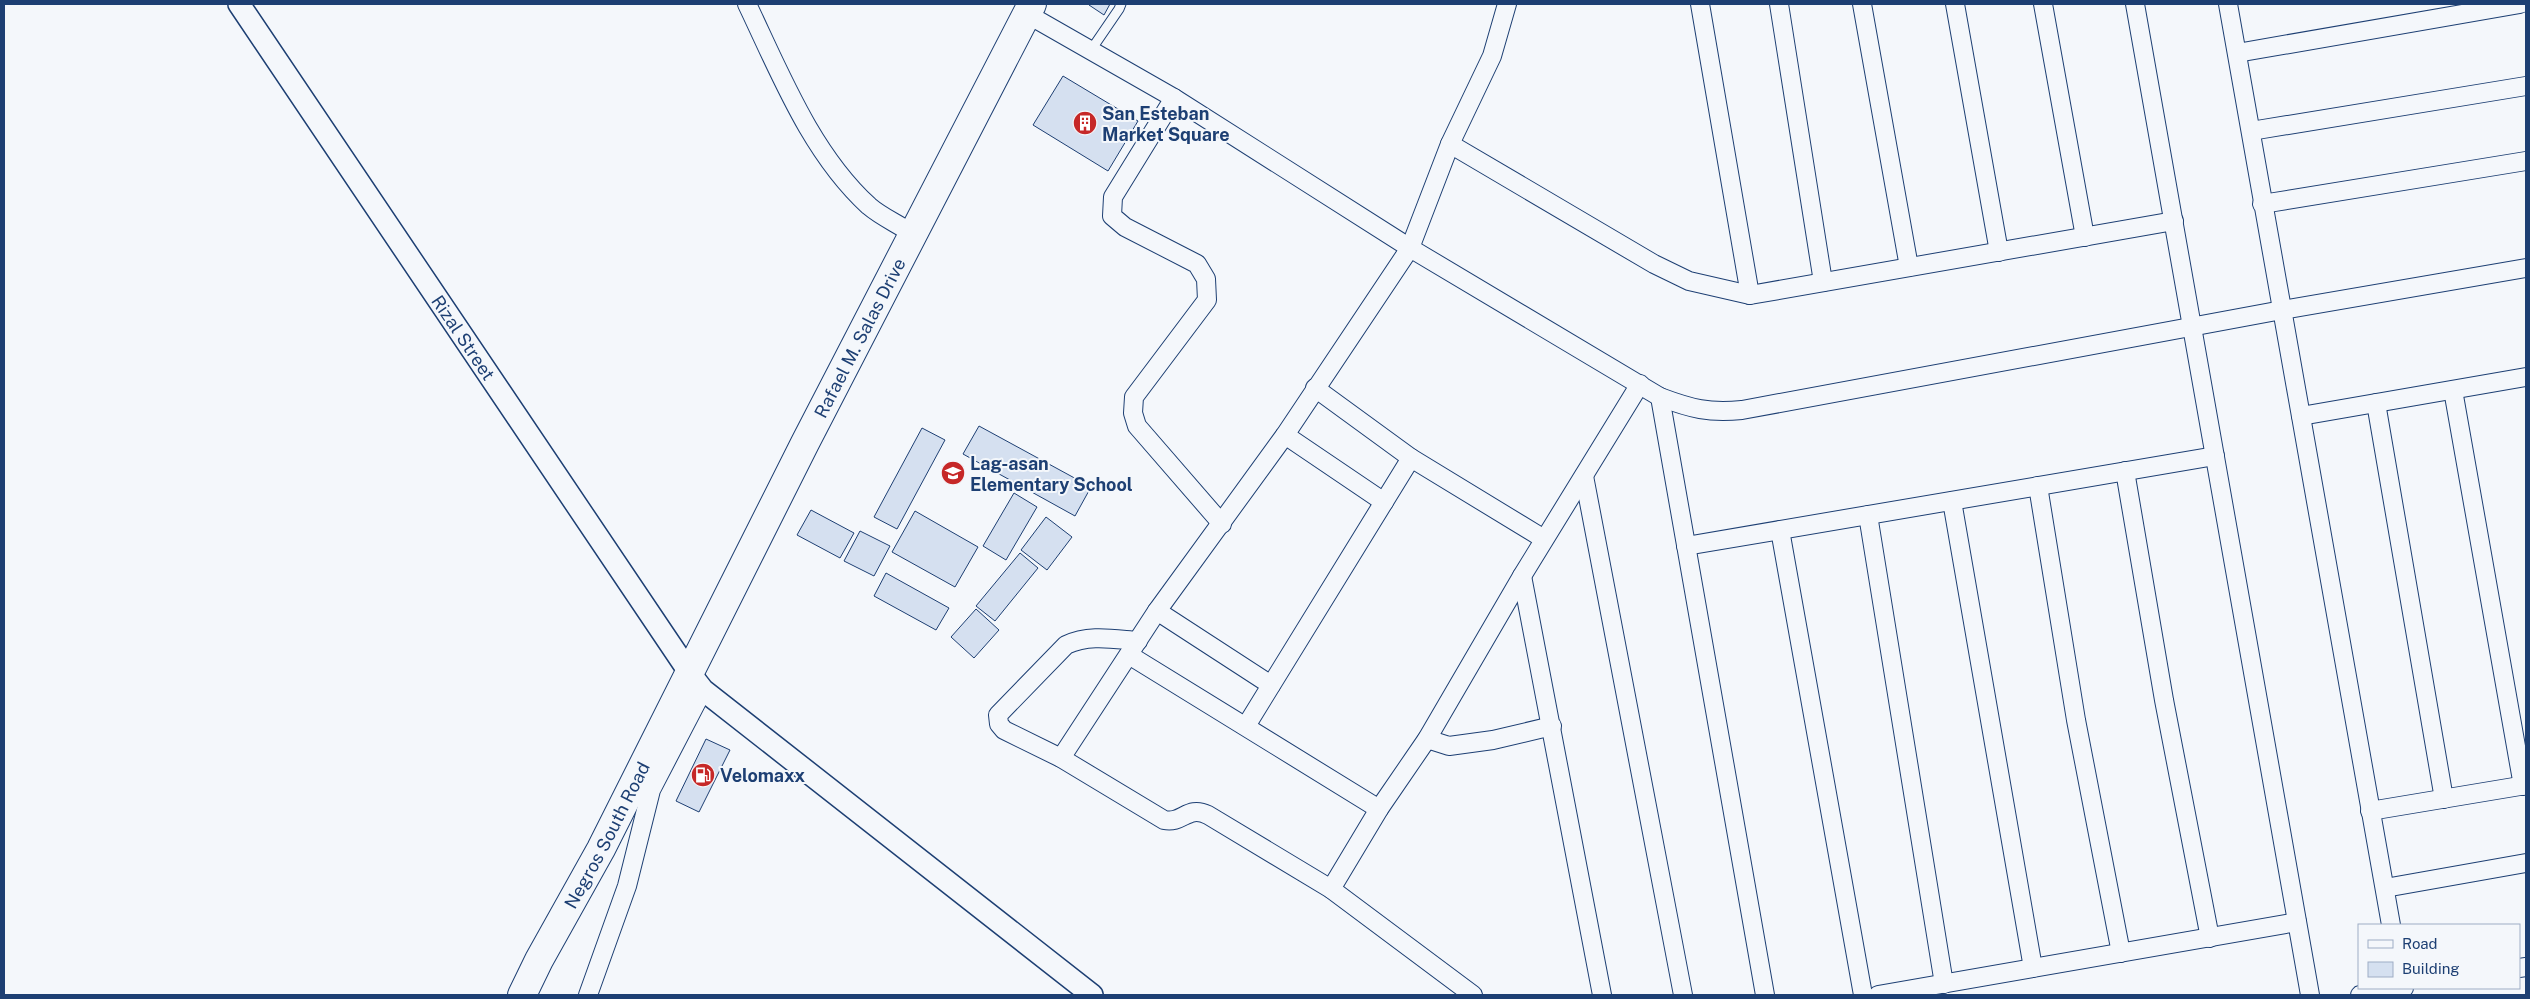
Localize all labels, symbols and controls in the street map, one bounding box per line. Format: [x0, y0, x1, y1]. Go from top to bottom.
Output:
place label: San Esteban Market Square [1102, 103, 1230, 145]
building icon: San Esteban Market Square [1072, 110, 1098, 136]
street label: Rafael M. Salas Drive [810, 254, 909, 421]
street label: Rizal Street [428, 291, 500, 384]
place label: Lag-asan Elementary School [970, 453, 1133, 495]
school or university icon: Lag-asan Elementary School [940, 460, 966, 486]
street label: Negros South Road [560, 758, 654, 912]
fuel station icon: Velomaxx [690, 762, 716, 788]
place label: Velomaxx [720, 765, 805, 786]
legend [2358, 924, 2520, 989]
text: Road [2402, 935, 2438, 952]
text: Building [2402, 960, 2460, 977]

